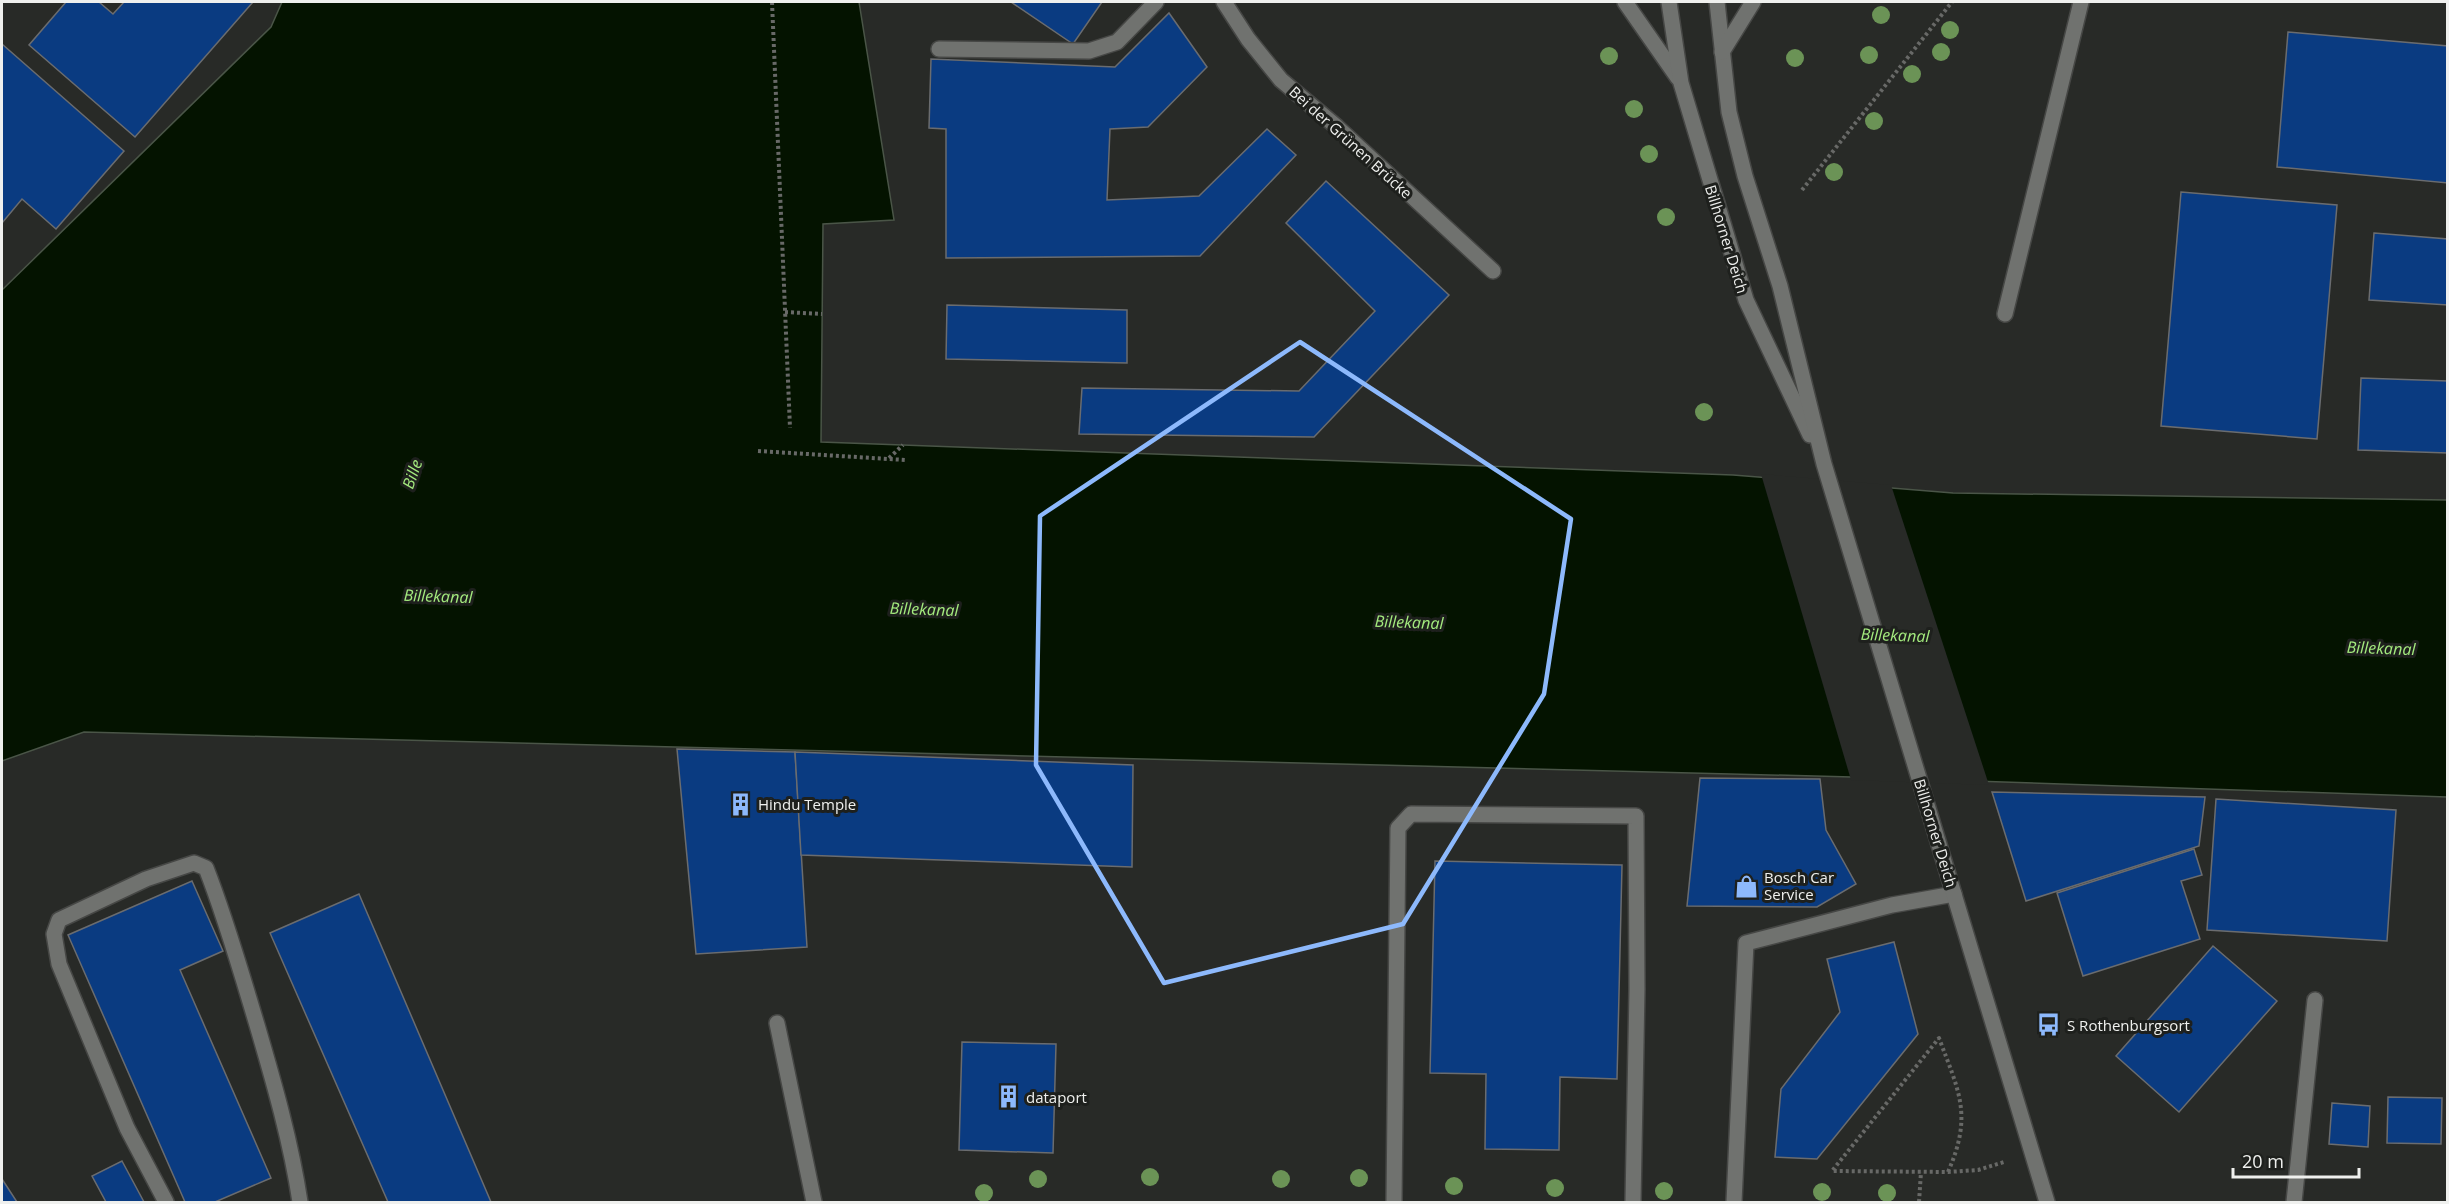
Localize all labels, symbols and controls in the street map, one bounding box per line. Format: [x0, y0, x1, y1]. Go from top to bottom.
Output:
street label: Bei der Grünen Brücke [1285, 81, 1417, 203]
street label: Billhorner Deich [1701, 182, 1753, 296]
water label: Bille [397, 456, 427, 492]
water label: Billekanal [403, 584, 474, 608]
water label: Billekanal [889, 597, 960, 621]
water label: Billekanal [1374, 610, 1445, 634]
water label: Billekanal [1860, 623, 1931, 647]
water label: Billekanal [2346, 636, 2417, 660]
street label: Billhorner Deich [1910, 776, 1962, 890]
building icon: Hindu Temple [727, 791, 753, 817]
place label: Hindu Temple [758, 794, 856, 814]
place label: Bosch Car Service [1764, 867, 1834, 904]
shop icon: Bosch Car Service [1733, 873, 1759, 899]
bus stop icon: S Rothenburgsort [2036, 1012, 2062, 1038]
place label: S Rothenburgsort [2067, 1015, 2190, 1035]
building icon: dataport [995, 1084, 1021, 1110]
place label: dataport [1026, 1087, 1087, 1107]
scale bar [2233, 1141, 2359, 1179]
text: 20 m [2242, 1149, 2284, 1173]

